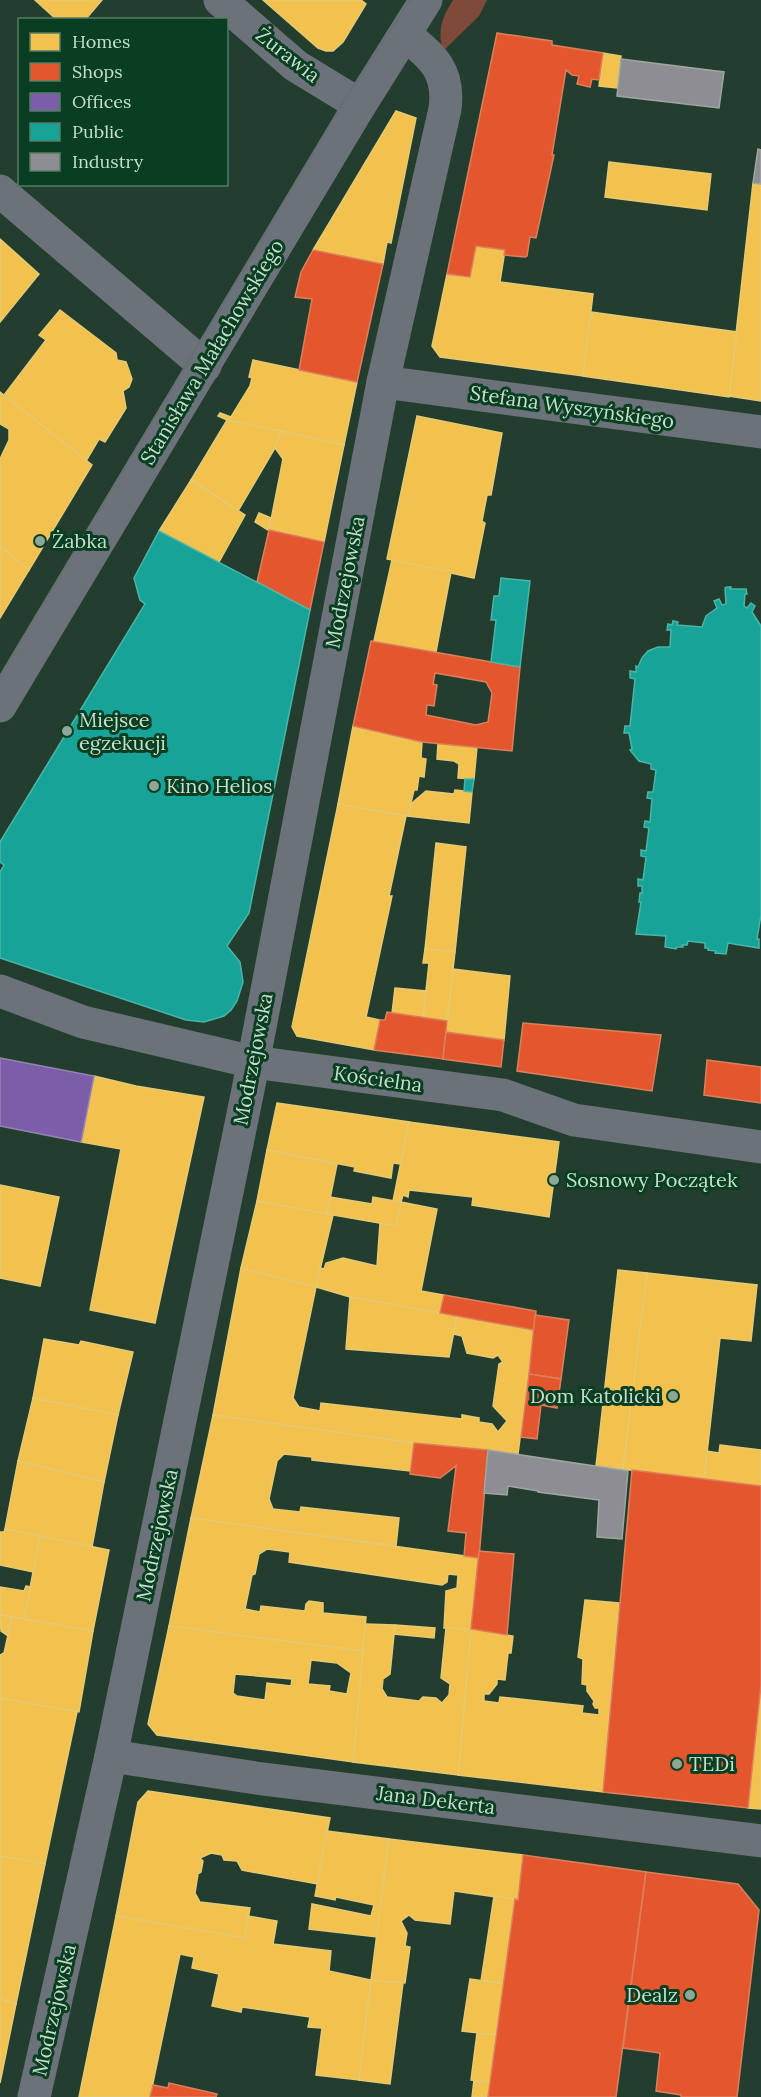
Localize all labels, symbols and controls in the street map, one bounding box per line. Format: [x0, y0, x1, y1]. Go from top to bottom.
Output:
legend [18, 18, 228, 186]
street label: Żurawia [251, 22, 325, 87]
text: Homes [72, 30, 130, 53]
text: Shops [72, 60, 123, 83]
text: Offices [72, 90, 131, 113]
text: Public [72, 120, 124, 143]
text: Industry [72, 150, 144, 173]
street label: Stanisława Małachowskiego [134, 235, 289, 469]
street label: Stefana Wyszyńskiego [468, 380, 676, 433]
street label: Modrzejowska [319, 513, 370, 650]
place label: Żabka [52, 528, 107, 553]
marker: Żabka [33, 534, 47, 548]
place label: Miejsce egzekucji [79, 707, 166, 755]
marker: Miejsce egzekucji [60, 724, 74, 738]
place label: Kino Helios [166, 773, 272, 798]
marker: Kino Helios [147, 779, 161, 793]
street label: Modrzejowska [227, 990, 278, 1127]
street label: Kościelna [332, 1060, 424, 1097]
place label: Sosnowy Początek [566, 1167, 738, 1192]
marker: Sosnowy Początek [547, 1173, 561, 1187]
place label: Dom Katolicki [530, 1383, 661, 1408]
marker: Dom Katolicki [666, 1389, 680, 1403]
street label: Modrzejowska [130, 1467, 183, 1603]
place label: TEDi [689, 1751, 735, 1776]
marker: TEDi [670, 1757, 684, 1771]
street label: Jana Dekerta [374, 1780, 497, 1819]
street label: Modrzejowska [26, 1942, 81, 2078]
place label: Dealz [626, 1982, 678, 2007]
marker: Dealz [683, 1988, 697, 2002]

